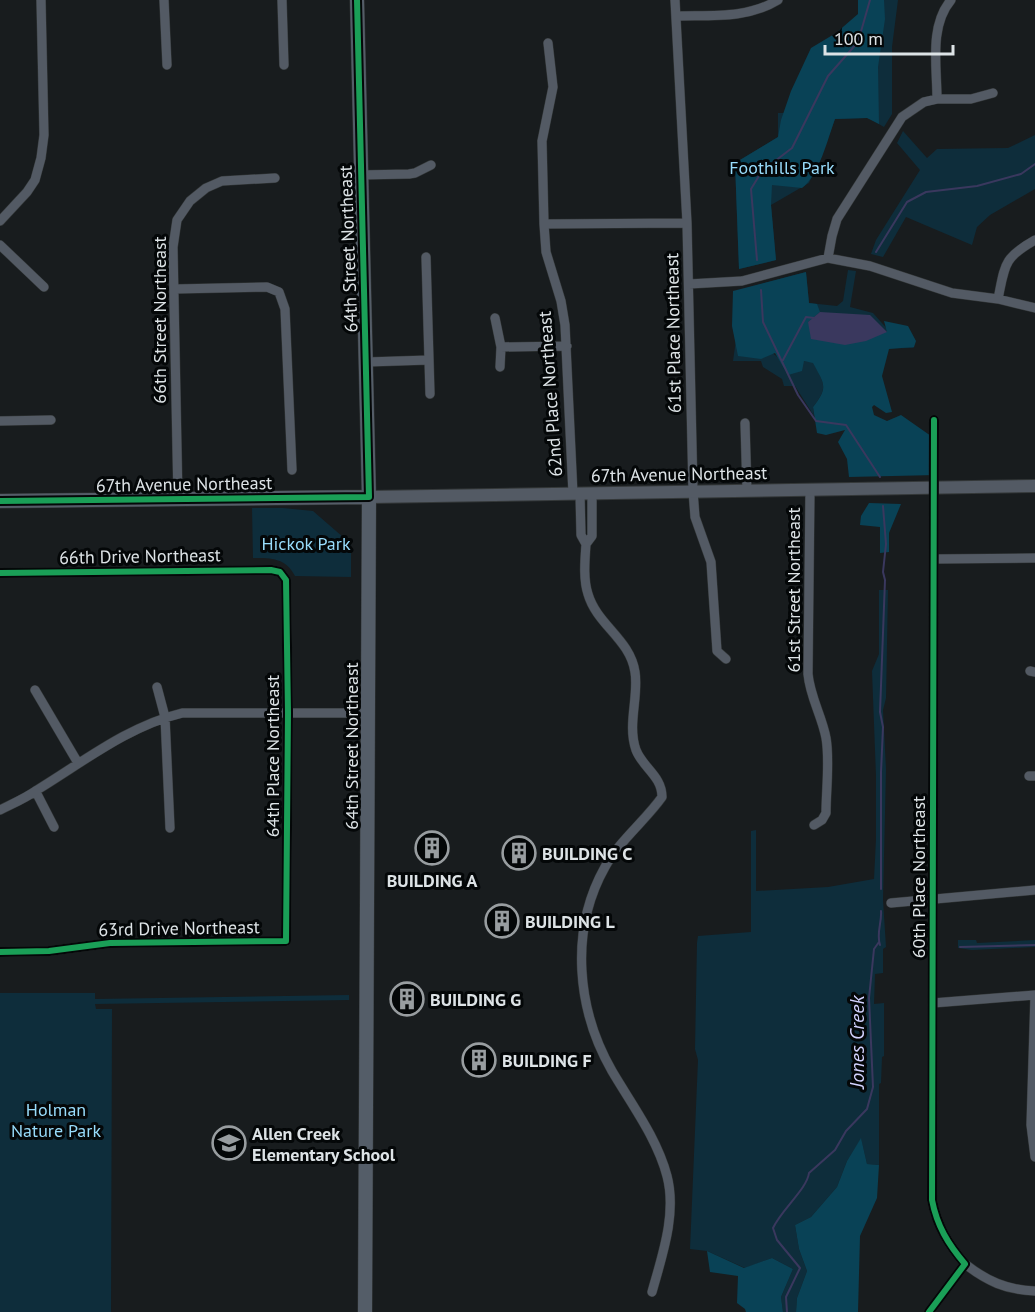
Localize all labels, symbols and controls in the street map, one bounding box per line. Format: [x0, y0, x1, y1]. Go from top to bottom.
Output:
scale bar [825, 18, 952, 56]
text: 100 m [834, 27, 883, 50]
park label: Foothills Park [729, 156, 835, 179]
street label: 64th Street Northeast [334, 165, 362, 333]
street label: 66th Street Northeast [148, 236, 171, 404]
street label: 61st Place Northeast [660, 253, 686, 413]
street label: 62nd Place Northeast [533, 310, 567, 478]
street label: 67th Avenue Northeast [591, 461, 767, 487]
street label: 67th Avenue Northeast [96, 471, 272, 497]
street label: 61st Street Northeast [782, 507, 805, 673]
park label: Hickok Park [261, 532, 351, 555]
street label: 66th Drive Northeast [59, 543, 221, 569]
street label: 64th Street Northeast [340, 662, 363, 830]
street label: 64th Place Northeast [261, 675, 284, 837]
street label: 60th Place Northeast [907, 796, 930, 958]
building icon: BUILDING A [414, 830, 450, 866]
building icon: BUILDING C [501, 835, 537, 871]
place label: BUILDING C [542, 842, 632, 865]
place label: BUILDING A [387, 869, 477, 892]
building icon: BUILDING L [484, 903, 520, 939]
place label: BUILDING L [525, 910, 615, 933]
street label: 63rd Drive Northeast [98, 915, 260, 941]
building icon: BUILDING G [389, 981, 425, 1017]
place label: BUILDING G [430, 988, 521, 1011]
water label: Jones Creek [844, 995, 870, 1090]
building icon: BUILDING F [461, 1042, 497, 1078]
place label: BUILDING F [502, 1049, 592, 1072]
park label: Holman Nature Park [11, 1098, 101, 1142]
place label: Allen Creek Elementary School [252, 1122, 396, 1166]
school or university icon: Allen Creek Elementary School [211, 1125, 247, 1161]

